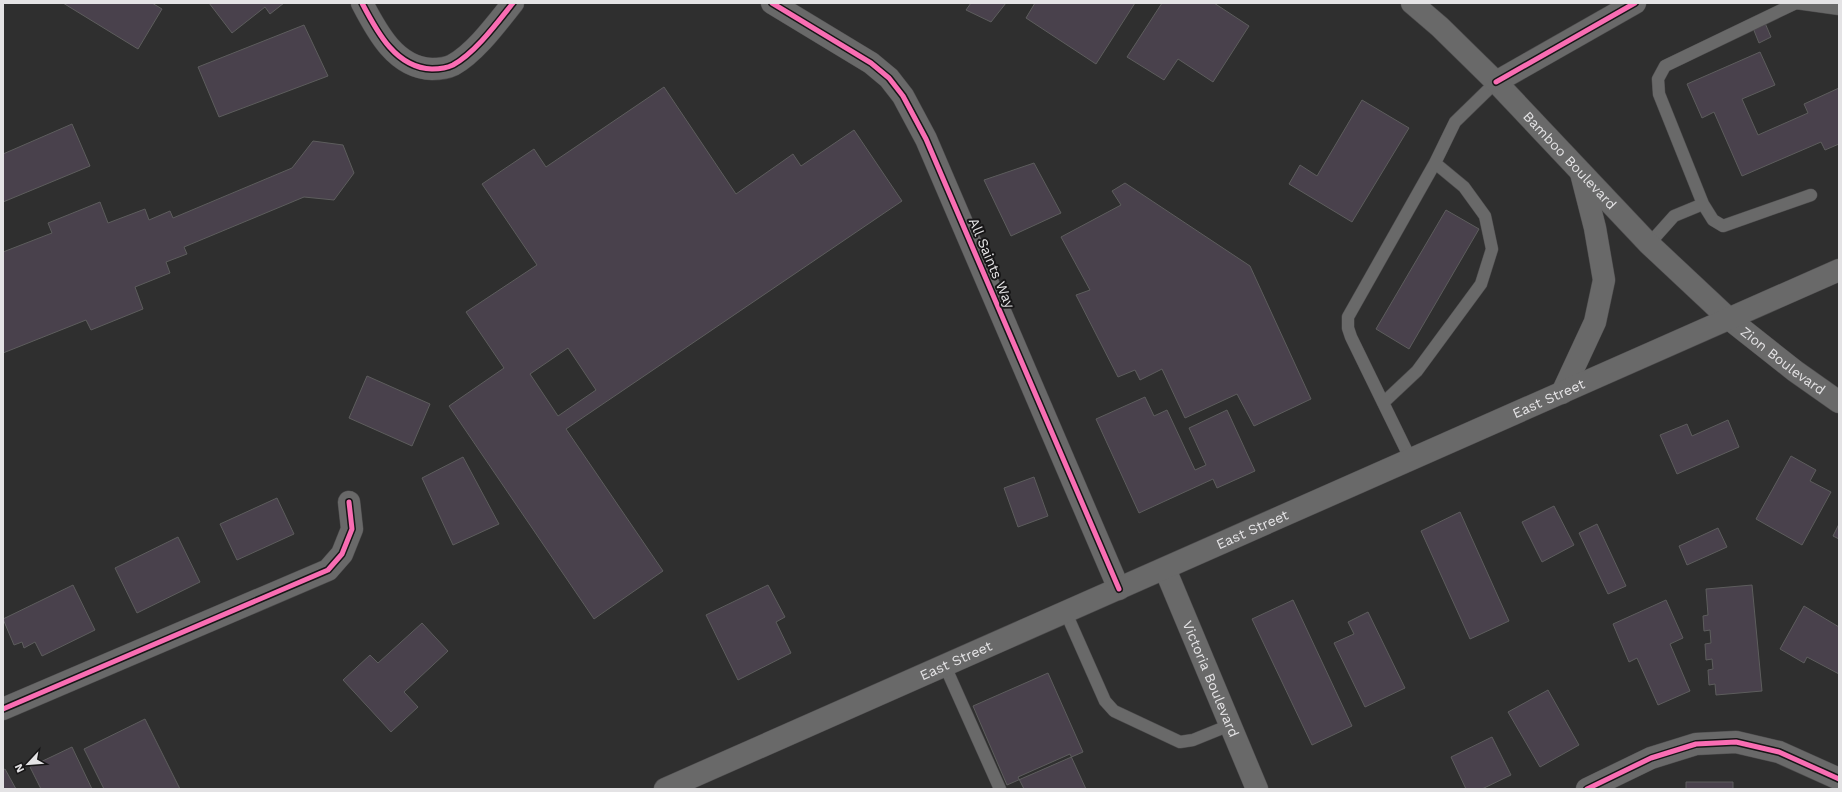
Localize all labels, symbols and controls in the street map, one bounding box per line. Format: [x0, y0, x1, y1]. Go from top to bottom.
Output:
street label: Bamboo Boulevard [1520, 108, 1620, 212]
street label: All Saints Way [966, 215, 1019, 311]
street label: Zion Boulevard [1738, 323, 1828, 398]
street label: East Street [1510, 375, 1587, 421]
street label: East Street [1214, 506, 1291, 552]
street label: Victoria Boulevard [1180, 618, 1242, 739]
street label: East Street [917, 637, 994, 683]
north arrow [8, 744, 48, 784]
text: N [12, 762, 27, 775]

